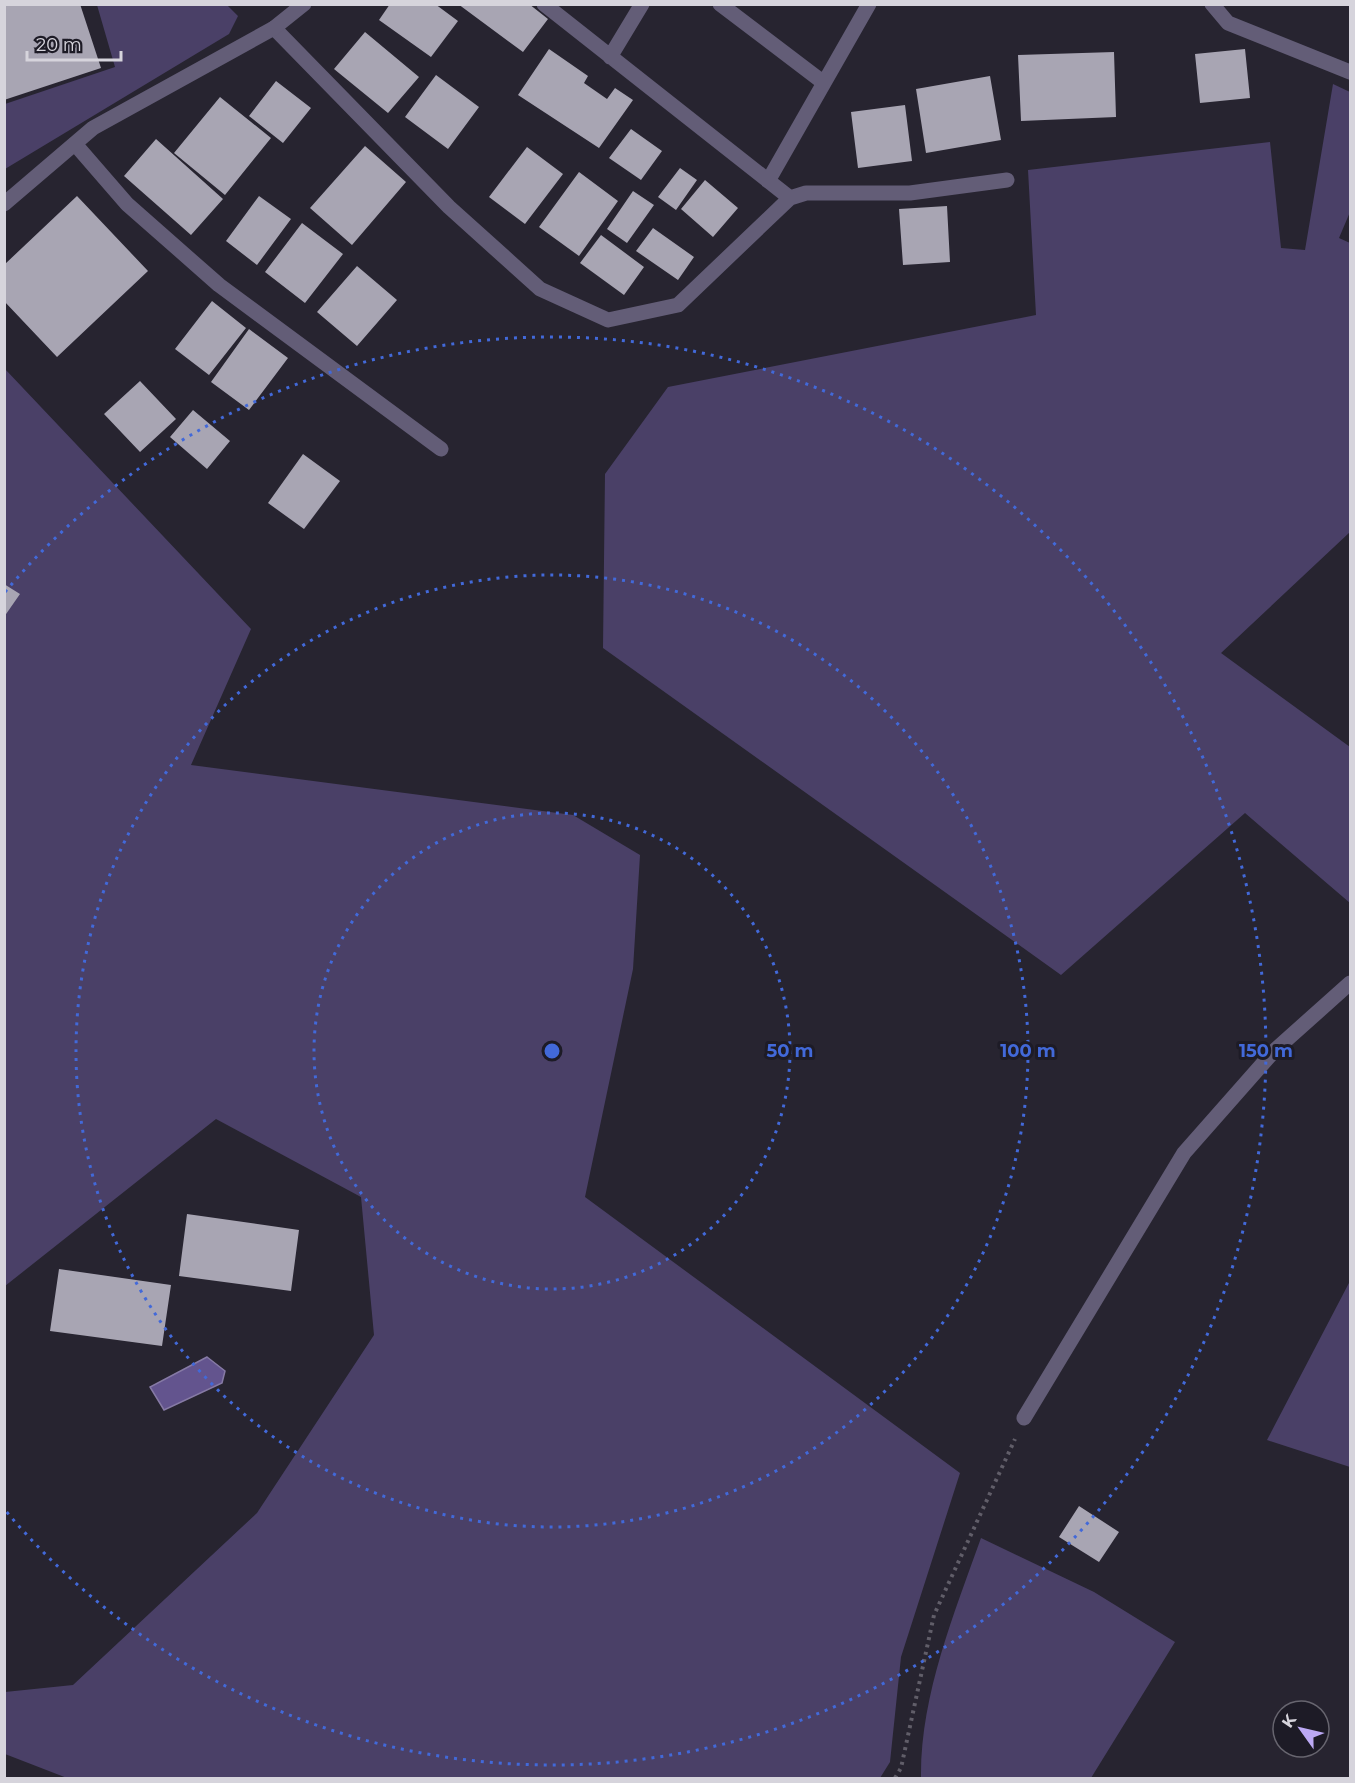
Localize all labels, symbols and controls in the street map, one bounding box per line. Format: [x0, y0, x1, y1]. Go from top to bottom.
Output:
scale bar [27, 24, 122, 62]
text: 20 m [36, 34, 82, 56]
text: 50 m [767, 1040, 813, 1062]
text: 100 m [1000, 1040, 1056, 1062]
text: 150 m [1239, 1040, 1293, 1062]
centre of rings [542, 1041, 562, 1061]
north arrow [1271, 1699, 1331, 1759]
text: K [1278, 1710, 1301, 1731]

